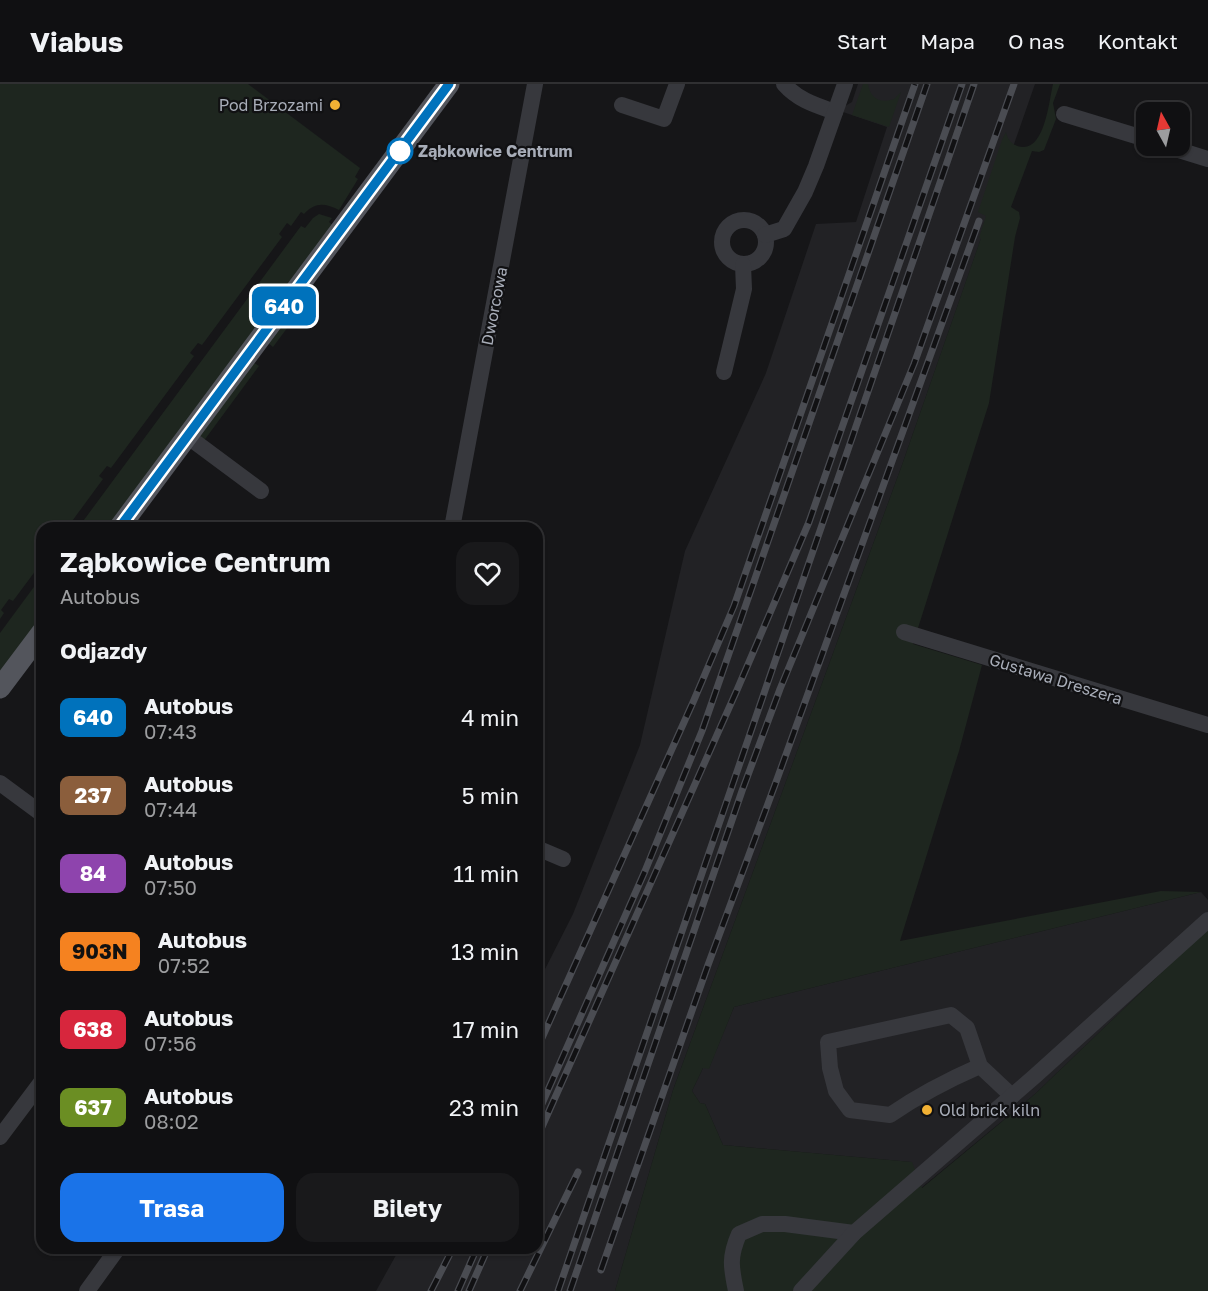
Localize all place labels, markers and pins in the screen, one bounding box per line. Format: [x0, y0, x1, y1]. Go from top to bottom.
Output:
place label: Pod Brzozami [219, 95, 323, 115]
marker: Pod Brzozami [328, 98, 342, 112]
marker: Ząbkowice Centrum [387, 138, 413, 164]
place label: Ząbkowice Centrum [418, 141, 573, 161]
place label: Old brick kiln [939, 1100, 1040, 1120]
marker: Old brick kiln [920, 1103, 934, 1117]

